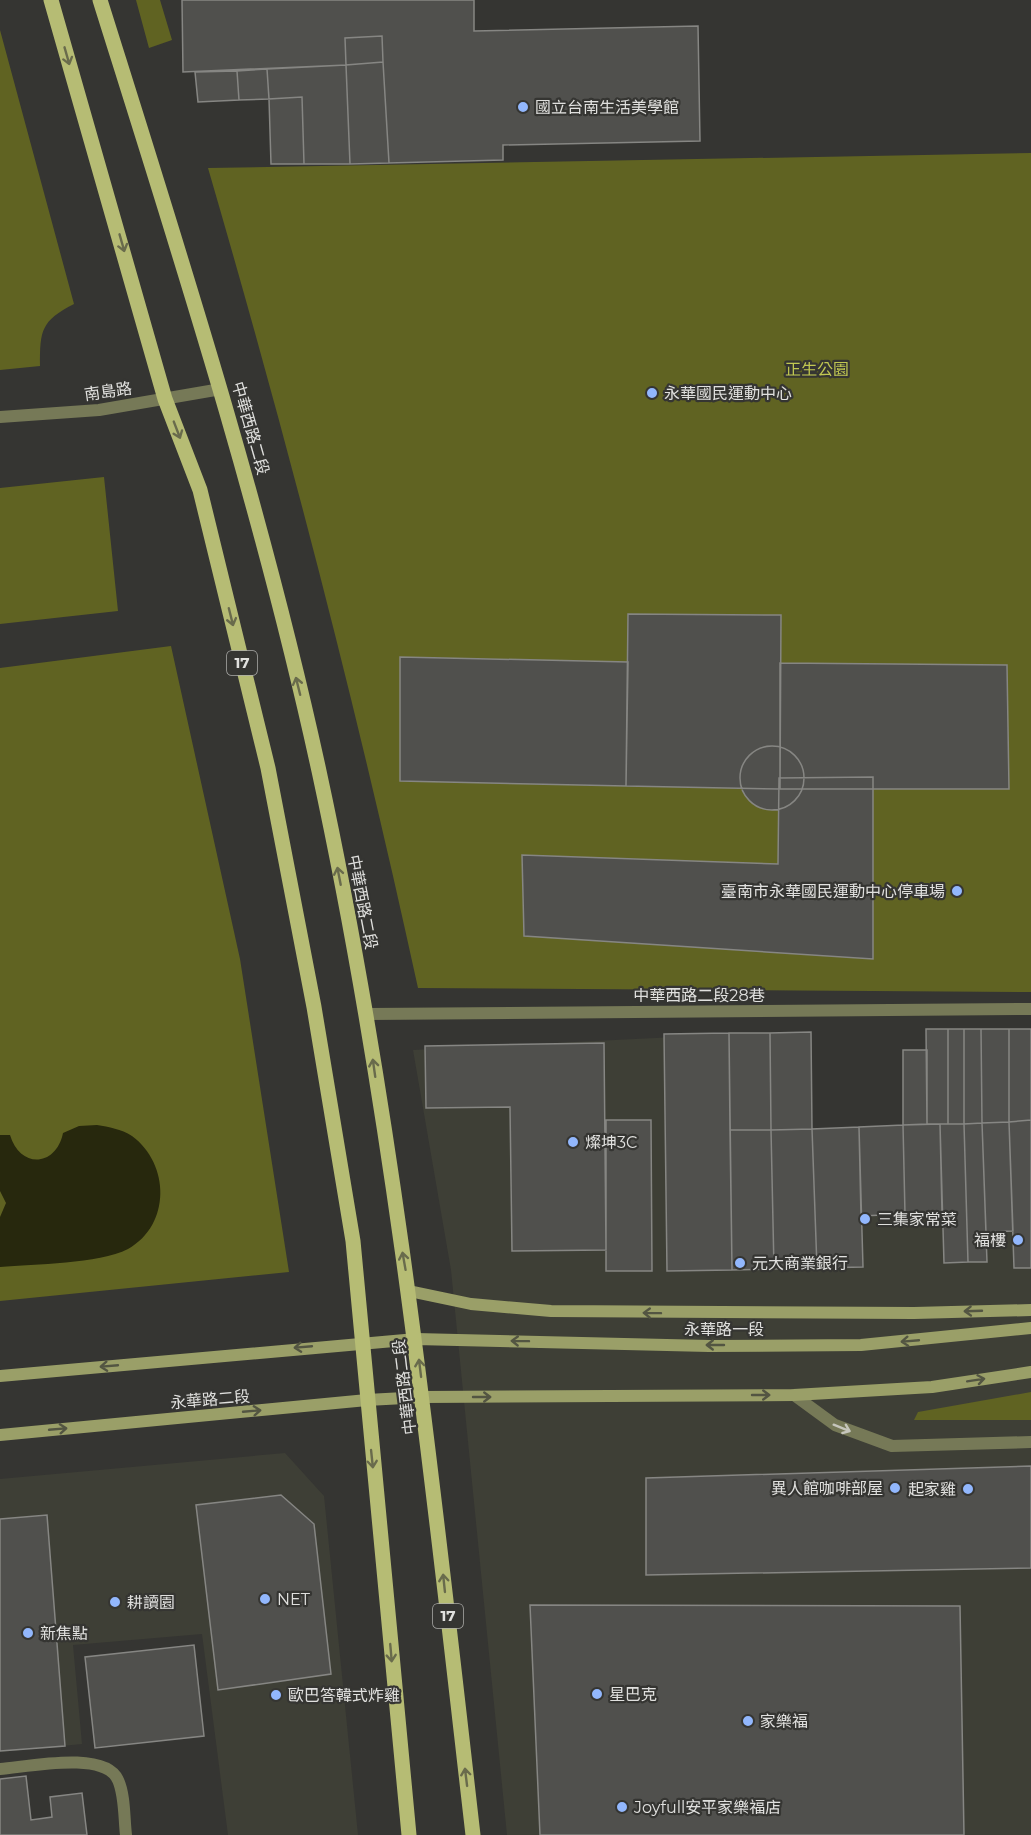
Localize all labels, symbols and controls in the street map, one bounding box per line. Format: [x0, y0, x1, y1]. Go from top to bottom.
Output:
one-way arrow [62, 46, 74, 65]
place label: 國立台南生活美學館 [535, 98, 679, 117]
marker: 國立台南生活美學館 [516, 100, 530, 114]
one-way arrow [117, 234, 128, 253]
park label: 正生公園 [785, 360, 849, 379]
street label: 南島路 [83, 379, 133, 404]
street label: 中華西路二段 [228, 379, 273, 477]
place label: 永華國民運動中心 [664, 384, 792, 403]
marker: 永華國民運動中心 [645, 386, 659, 400]
one-way arrow [172, 421, 183, 439]
one-way arrow [225, 608, 237, 627]
road number: 17 [227, 651, 257, 675]
one-way arrow [292, 676, 304, 695]
street label: 中華西路二段 [344, 853, 381, 951]
one-way arrow [333, 867, 345, 886]
place label: 臺南市永華國民運動中心停車場 [721, 882, 945, 901]
marker: 臺南市永華國民運動中心停車場 [950, 884, 964, 898]
street label: 中華西路二段28巷 [633, 986, 765, 1005]
one-way arrow [369, 1058, 380, 1078]
place label: 燦坤3C [585, 1133, 637, 1152]
marker: 燦坤3C [566, 1135, 580, 1149]
place label: 三集家常菜 [877, 1210, 957, 1229]
marker: 三集家常菜 [858, 1212, 872, 1226]
place label: 福樓 [974, 1231, 1006, 1250]
marker: 福樓 [1011, 1233, 1025, 1247]
one-way arrow [399, 1251, 410, 1271]
place label: 元大商業銀行 [752, 1254, 848, 1273]
marker: 元大商業銀行 [733, 1256, 747, 1270]
one-way arrow [963, 1306, 983, 1317]
one-way arrow [642, 1307, 662, 1319]
street label: 永華路一段 [684, 1320, 764, 1339]
one-way arrow [511, 1336, 531, 1347]
one-way arrow [901, 1336, 921, 1347]
street label: 中華西路二段 [389, 1338, 420, 1436]
one-way arrow [706, 1339, 726, 1351]
one-way arrow [294, 1342, 314, 1353]
one-way arrow [414, 1359, 425, 1379]
one-way arrow [100, 1361, 120, 1372]
one-way arrow [965, 1375, 985, 1386]
street label: 永華路二段 [169, 1387, 251, 1412]
one-way arrow [750, 1389, 770, 1401]
one-way arrow [471, 1391, 491, 1403]
one-way arrow [242, 1405, 262, 1416]
one-way arrow [48, 1423, 68, 1434]
one-way arrow [833, 1423, 851, 1434]
one-way arrow [367, 1448, 378, 1468]
place label: 異人館咖啡部屋 [771, 1479, 883, 1498]
place label: 起家雞 [908, 1480, 956, 1499]
marker: 異人館咖啡部屋 [888, 1481, 902, 1495]
marker: 起家雞 [961, 1482, 975, 1496]
one-way arrow [438, 1574, 449, 1594]
place label: NET [277, 1590, 311, 1609]
marker: NET [258, 1592, 272, 1606]
place label: 耕讀園 [127, 1593, 175, 1612]
marker: 耕讀園 [108, 1595, 122, 1609]
road number: 17 [433, 1604, 463, 1628]
place label: 新焦點 [40, 1624, 88, 1643]
marker: 新焦點 [21, 1626, 35, 1640]
one-way arrow [386, 1642, 397, 1662]
place label: 星巴克 [609, 1685, 657, 1704]
place label: 歐巴答韓式炸雞 [288, 1686, 400, 1705]
marker: 星巴克 [590, 1687, 604, 1701]
marker: 歐巴答韓式炸雞 [269, 1688, 283, 1702]
place label: 家樂福 [760, 1712, 808, 1731]
marker: 家樂福 [741, 1714, 755, 1728]
one-way arrow [460, 1767, 471, 1787]
place label: Joyfull安平家樂福店 [633, 1798, 781, 1817]
marker: Joyfull安平家樂福店 [615, 1800, 629, 1814]

